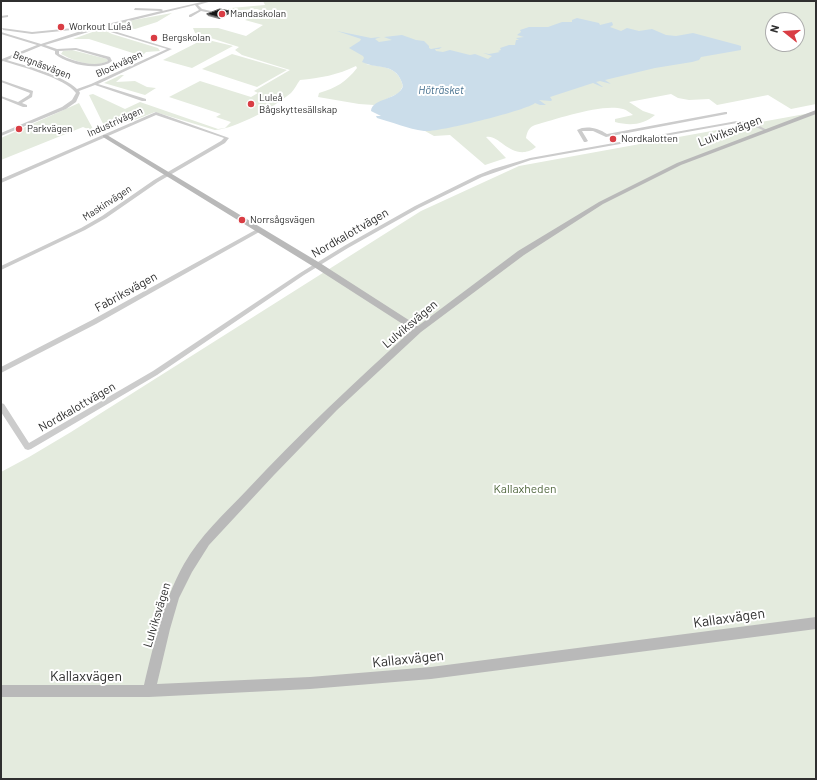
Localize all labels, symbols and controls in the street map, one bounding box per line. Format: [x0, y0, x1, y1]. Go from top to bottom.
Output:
place label: Mandaskolan [230, 8, 286, 20]
marker: Mandaskolan [217, 9, 227, 19]
north arrow [765, 12, 805, 52]
place label: Workout Luleå [69, 21, 131, 33]
marker: Workout Luleå [56, 22, 66, 32]
text: N [767, 23, 781, 34]
place label: Bergskolan [162, 32, 210, 44]
marker: Bergskolan [149, 33, 159, 43]
street label: Bergnäsvägen [11, 48, 73, 82]
street label: Blockvägen [94, 48, 144, 80]
water label: Höträsket [418, 83, 464, 97]
place label: Luleå Bågskyttesällskap [259, 92, 337, 116]
marker: Luleå Bågskyttesällskap [246, 99, 256, 109]
street label: Industrivägen [86, 104, 144, 140]
street label: Lulviksvägen [696, 112, 764, 150]
place label: Parkvägen [27, 123, 72, 135]
marker: Parkvägen [14, 124, 24, 134]
place label: Nordkalotten [621, 133, 678, 145]
marker: Nordkalotten [608, 134, 618, 144]
street label: Maskinvägen [80, 183, 134, 223]
street label: Nordkalottvägen [309, 205, 391, 261]
place label: Norrsågsvägen [250, 214, 315, 226]
marker: Norrsågsvägen [237, 215, 247, 225]
street label: Fabriksvägen [92, 269, 160, 315]
street label: Lulviksvägen [380, 297, 440, 351]
street label: Nordkalottvägen [36, 379, 118, 435]
park label: Kallaxheden [493, 482, 557, 496]
street label: Lulviksvägen [140, 581, 174, 649]
street label: Kallaxvägen [692, 605, 766, 631]
street label: Kallaxvägen [371, 647, 445, 671]
street label: Kallaxvägen [50, 668, 122, 684]

